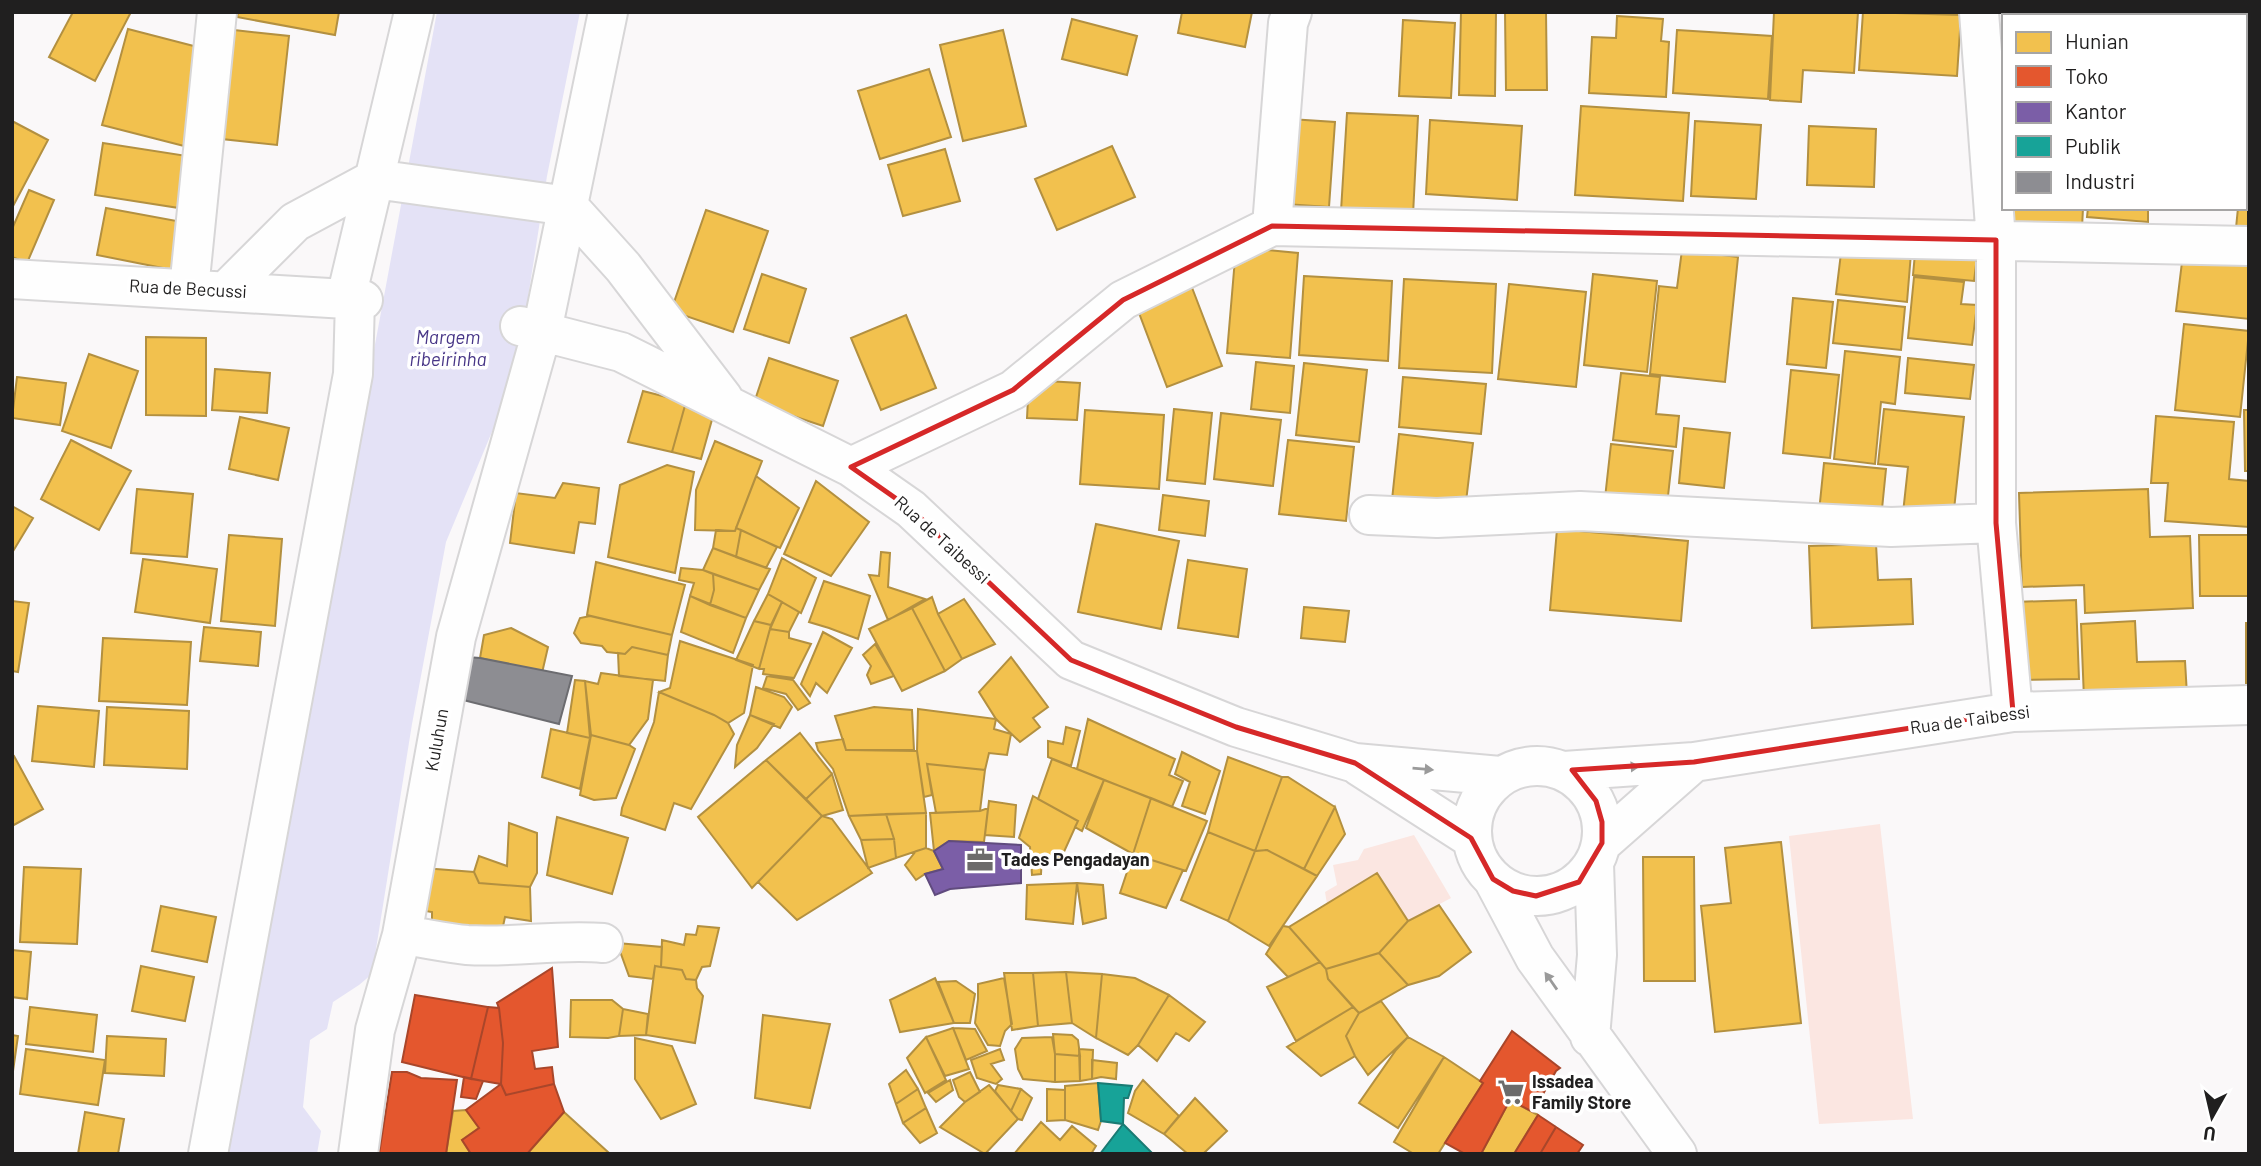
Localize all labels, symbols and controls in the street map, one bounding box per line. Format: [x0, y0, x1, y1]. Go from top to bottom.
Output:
legend [2002, 14, 2247, 210]
text: Hunian [2065, 28, 2129, 53]
text: Toko [2065, 63, 2109, 88]
text: Kantor [2065, 98, 2127, 123]
text: Publik [2065, 133, 2121, 158]
text: Industri [2065, 168, 2135, 193]
street label: Rua de Becussi [129, 274, 248, 302]
water label: Margem ribeirinha [409, 325, 487, 370]
street label: Rua de Taibessi [890, 491, 995, 588]
street label: Rua de Taibessi [1908, 700, 2031, 738]
street label: Kuluhun [420, 707, 452, 773]
one-way arrow [1618, 761, 1640, 772]
one-way arrow [1412, 764, 1434, 775]
office icon: Tades Pengadayan [965, 845, 995, 875]
place label: Tades Pengadayan [1001, 848, 1150, 870]
one-way arrow [1544, 972, 1558, 990]
place label: Issadea Family Store [1532, 1070, 1631, 1113]
supermarket icon: Issadea Family Store [1496, 1077, 1526, 1107]
north arrow [2177, 1082, 2247, 1152]
text: U [2202, 1122, 2217, 1147]

